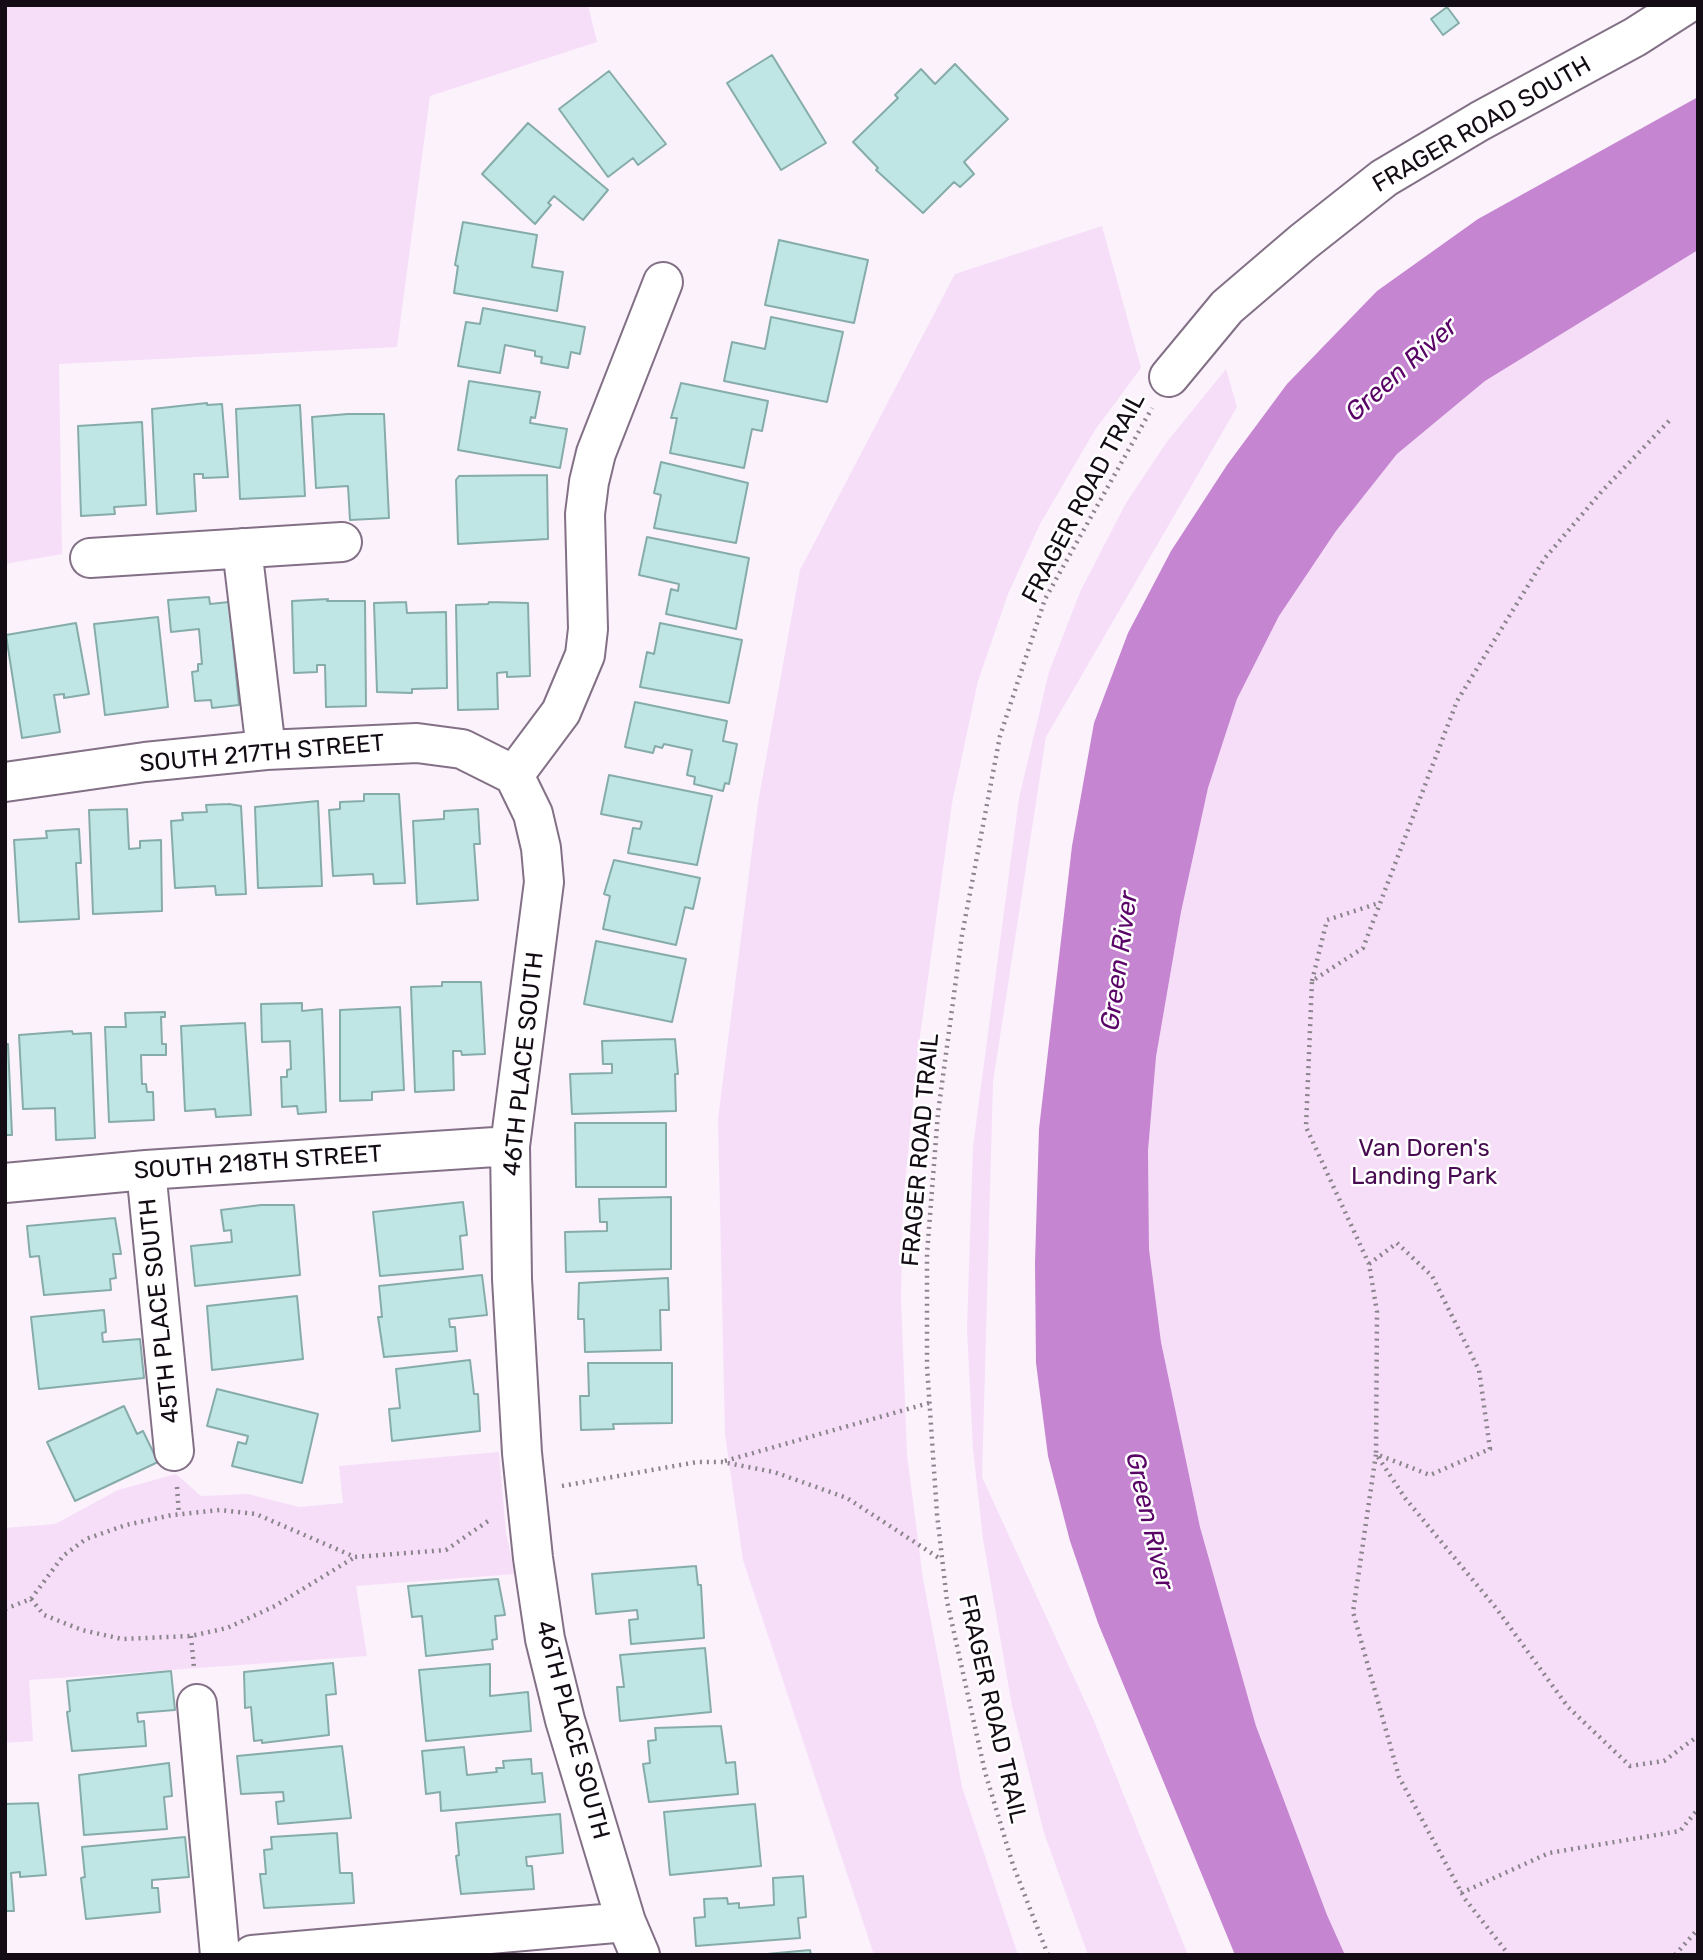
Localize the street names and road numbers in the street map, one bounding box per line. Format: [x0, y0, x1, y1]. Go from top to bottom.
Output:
street label: FRAGER ROAD SOUTH [1368, 51, 1596, 199]
street label: FRAGER ROAD TRAIL [1016, 388, 1152, 608]
street label: SOUTH 217TH STREET [138, 729, 386, 779]
street label: 46TH PLACE SOUTH [498, 950, 550, 1178]
street label: FRAGER ROAD TRAIL [896, 1032, 946, 1268]
street label: SOUTH 218TH STREET [133, 1140, 383, 1186]
street label: 45TH PLACE SOUTH [134, 1197, 186, 1425]
street label: FRAGER ROAD TRAIL [952, 1592, 1032, 1826]
street label: 46TH PLACE SOUTH [529, 1617, 615, 1843]

